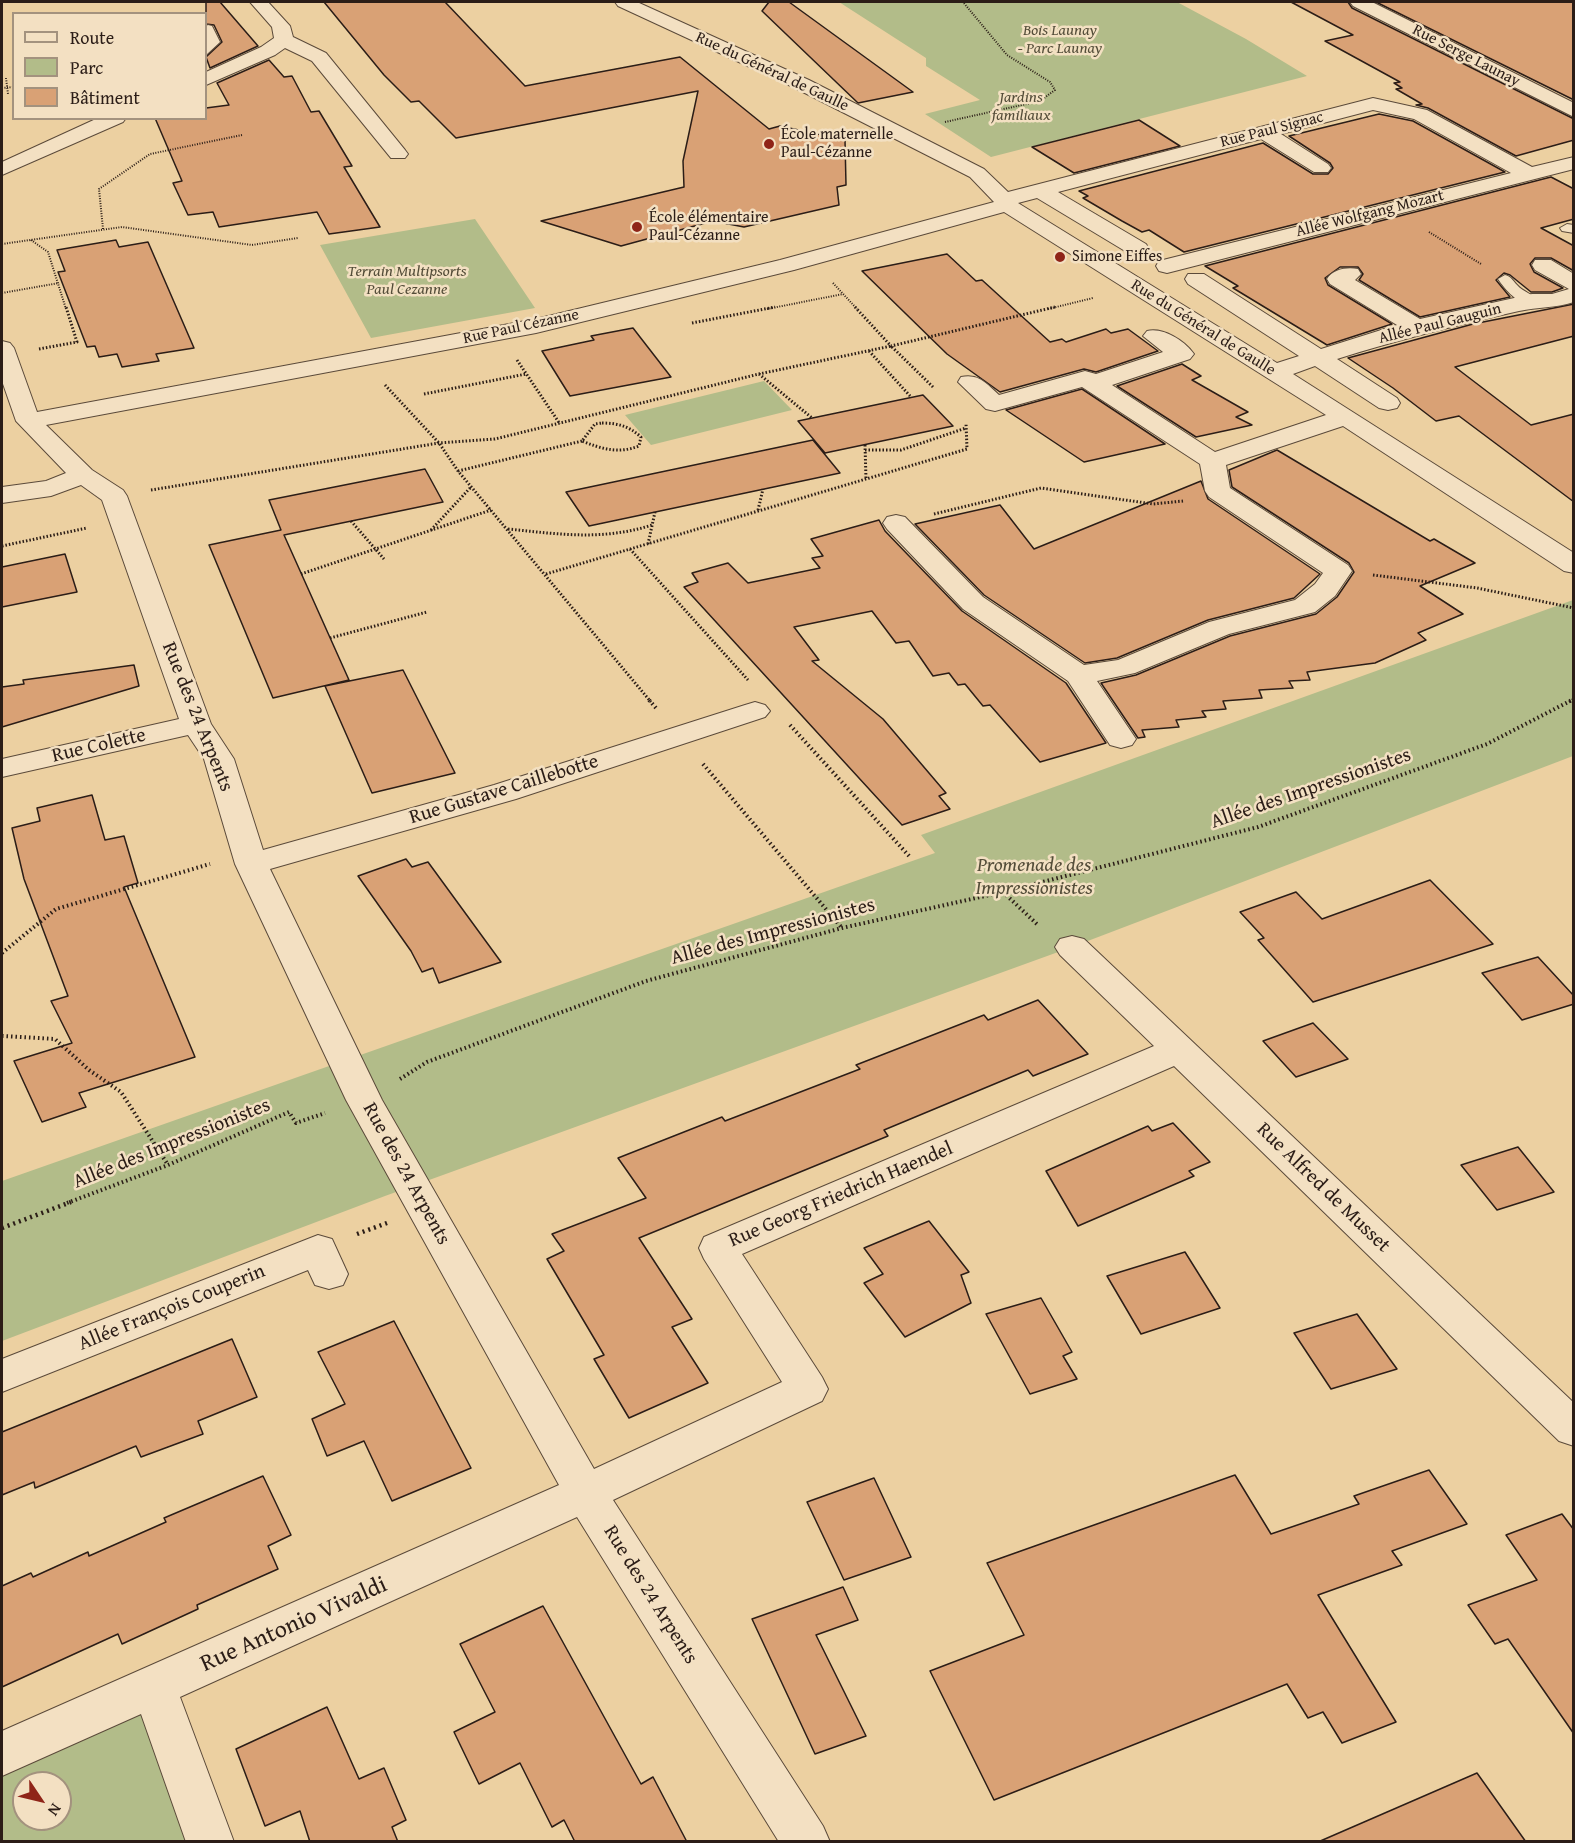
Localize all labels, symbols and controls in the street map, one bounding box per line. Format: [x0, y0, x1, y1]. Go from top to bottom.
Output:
legend [12, 12, 207, 120]
park label: Bois Launay - Parc Launay [1018, 21, 1102, 59]
street label: Rue Serge Launay [1409, 21, 1523, 91]
text: Route [70, 24, 114, 51]
street label: Rue du Général de Gaulle [692, 28, 852, 116]
text: Parc [70, 54, 103, 81]
text: Bâtiment [70, 84, 140, 111]
park label: Jardins familiaux [992, 88, 1050, 126]
street label: Rue Paul Signac [1218, 108, 1326, 152]
place label: École maternelle Paul-Cézanne [781, 125, 893, 163]
marker: École maternelle Paul-Cézanne [762, 137, 776, 151]
street label: Allée Wolfgang Mozart [1294, 186, 1446, 242]
place label: École élémentaire Paul-Cézanne [649, 208, 769, 246]
marker: École élémentaire Paul-Cézanne [630, 220, 644, 234]
place label: Simone Eiffes [1072, 247, 1162, 267]
marker: Simone Eiffes [1053, 250, 1067, 264]
park label: Terrain Multipsorts Paul Cezanne [348, 262, 466, 300]
street label: Rue du Général de Gaulle [1127, 276, 1279, 380]
street label: Allée Paul Gauguin [1377, 299, 1503, 349]
street label: Rue Paul Cézanne [461, 305, 581, 349]
street label: Rue des 24 Arpents [156, 639, 238, 795]
street label: Rue Colette [50, 724, 148, 768]
street label: Allée des Impressionistes [1208, 743, 1414, 835]
street label: Rue Gustave Caillebotte [406, 750, 602, 830]
park label: Promenade des Impressionistes [975, 854, 1093, 901]
street label: Allée des Impressionistes [668, 893, 878, 971]
street label: Allée des Impressionistes [70, 1093, 274, 1195]
street label: Rue des 24 Arpents [357, 1099, 455, 1249]
street label: Rue Alfred de Musset [1251, 1118, 1395, 1258]
street label: Rue Georg Friedrich Haendel [725, 1137, 957, 1253]
street label: Allée François Couperin [75, 1260, 269, 1356]
street label: Rue des 24 Arpents [598, 1521, 702, 1669]
street label: Rue Antonio Vivaldi [196, 1571, 392, 1679]
north arrow [12, 1771, 72, 1831]
text: N [42, 1799, 68, 1821]

